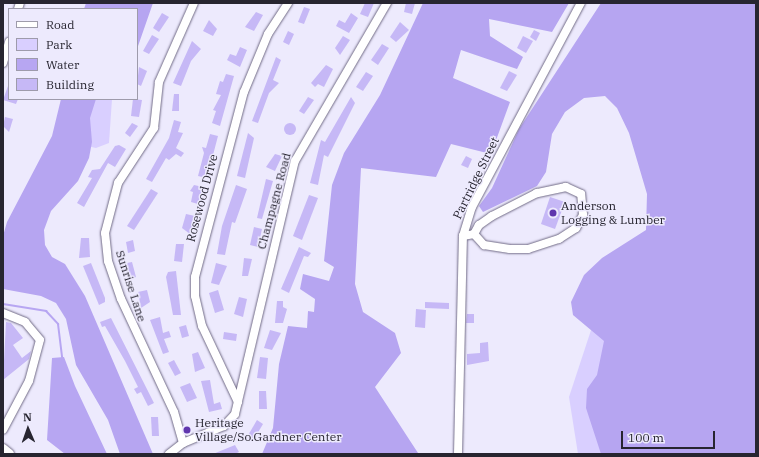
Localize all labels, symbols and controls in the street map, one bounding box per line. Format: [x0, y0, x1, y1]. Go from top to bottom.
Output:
legend [8, 8, 138, 100]
text: Road [46, 17, 75, 32]
text: Park [46, 37, 72, 52]
text: Water [46, 57, 79, 72]
text: Building [46, 77, 94, 92]
street label: Partridge Street [450, 135, 502, 221]
street label: Champagne Road [254, 151, 294, 251]
street label: Rosewood Drive [183, 153, 221, 243]
place label: Anderson Logging & Lumber [561, 199, 665, 227]
marker: Anderson Logging & Lumber [548, 208, 558, 218]
street label: Sunrise Lane [113, 249, 149, 323]
north arrow [8, 409, 48, 449]
text: N [23, 410, 32, 424]
place label: Heritage Village/So.Gardner Center [195, 416, 342, 444]
scale bar [623, 423, 717, 449]
marker: Heritage Village/So.Gardner Center [182, 425, 192, 435]
text: 100 m [628, 430, 664, 445]

